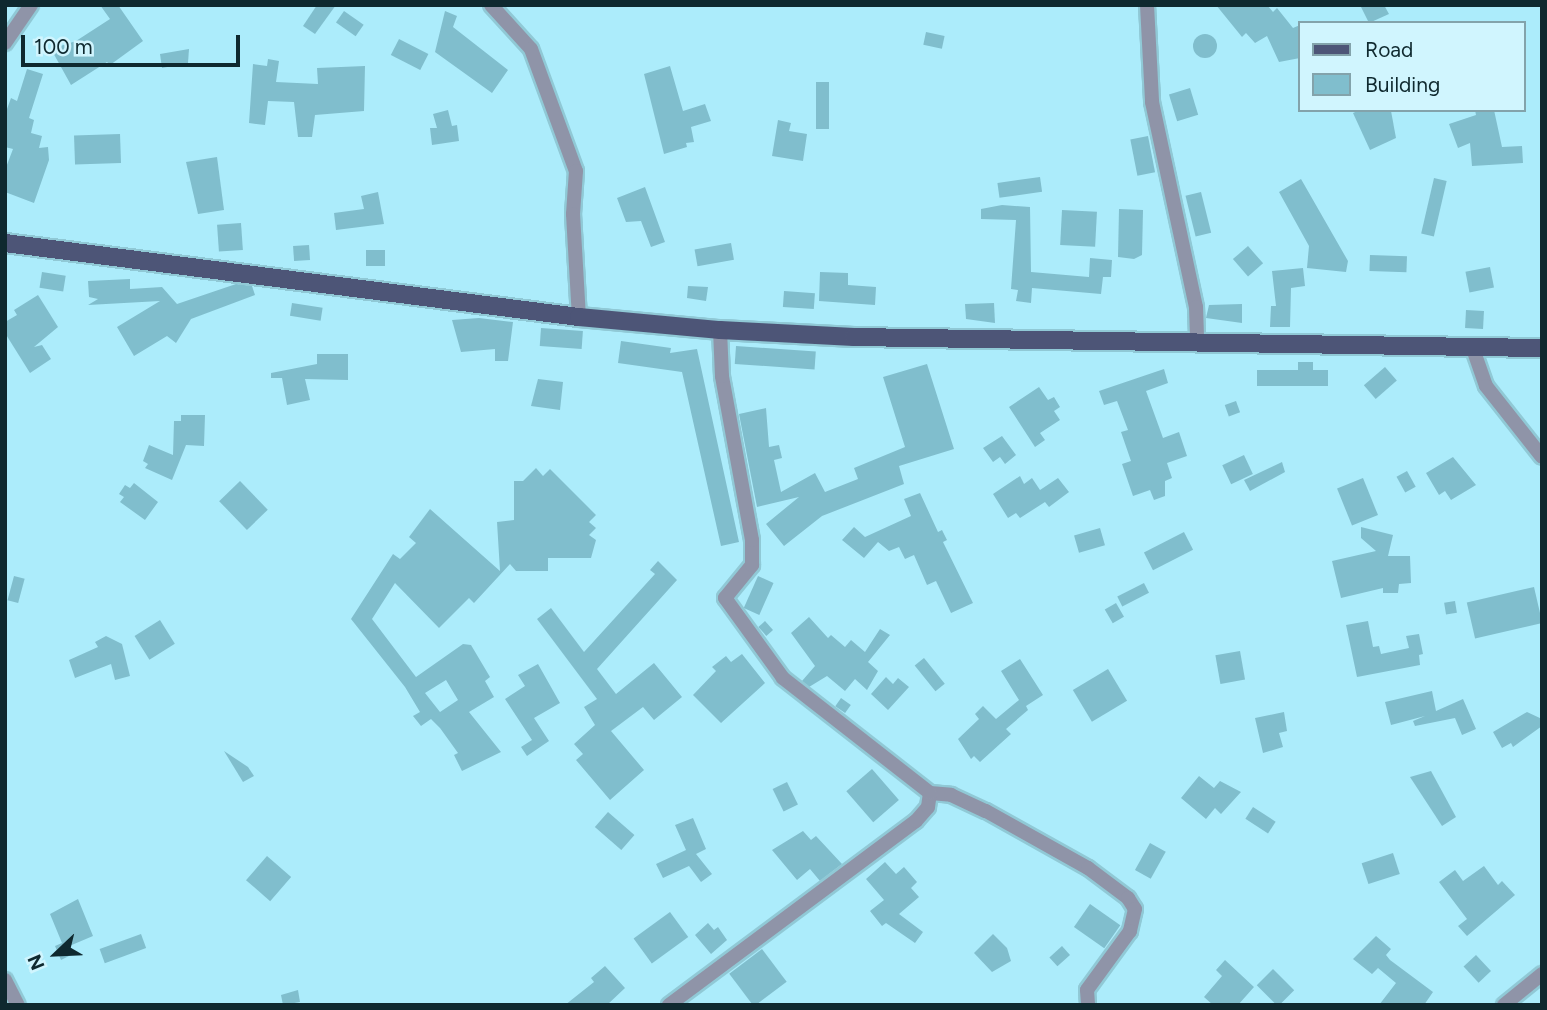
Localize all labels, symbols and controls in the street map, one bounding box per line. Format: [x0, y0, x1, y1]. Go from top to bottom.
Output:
scale bar [24, 21, 243, 65]
legend [1298, 21, 1526, 112]
text: 100 m [34, 34, 93, 59]
text: Road [1365, 37, 1413, 62]
text: Building [1365, 72, 1440, 97]
north arrow [21, 919, 91, 989]
text: N [23, 951, 50, 974]

